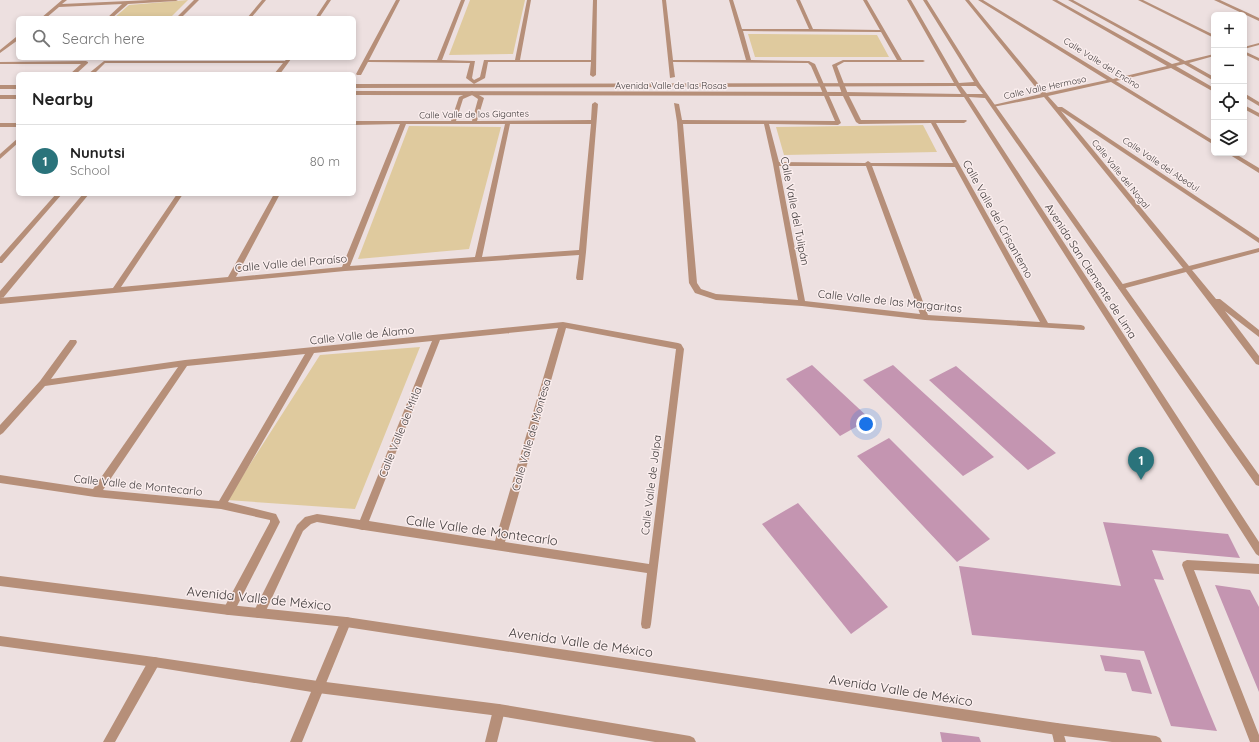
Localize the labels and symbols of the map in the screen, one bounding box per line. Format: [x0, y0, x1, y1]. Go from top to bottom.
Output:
street label: Calle Valle del Encino [1062, 35, 1142, 91]
street label: Calle Valle Hermoso [1003, 73, 1087, 101]
street label: Avenida Valle de las Rosas [615, 80, 727, 91]
street label: Calle Valle de los Gigantes [419, 108, 529, 120]
street label: Calle Valle del Abedul [1121, 134, 1201, 194]
street label: Calle Valle del Nogal [1090, 137, 1152, 211]
street label: Calle Valle del Tulipán [778, 155, 812, 267]
street label: Calle Valle del Crisantemo [960, 157, 1037, 281]
street label: Avenida San Clemente de Lima [1042, 201, 1140, 341]
street label: Calle Valle del Paraíso [234, 251, 348, 275]
street label: Calle Valle de las Margaritas [817, 286, 963, 316]
street label: Calle Valle de Álamo [309, 323, 415, 347]
street label: Calle Valle de Montesa [508, 377, 554, 493]
street label: Calle Valle de Mitla [375, 385, 425, 479]
your location [856, 414, 876, 434]
street label: Calle Valle de Jalpa [638, 434, 664, 536]
pin: 1 [1128, 447, 1154, 480]
street label: Calle Valle de Montecarlo [73, 471, 204, 499]
street label: Calle Valle de Montecarlo [405, 511, 559, 549]
street label: Avenida Valle de México [186, 582, 332, 614]
street label: Avenida Valle de México [508, 624, 654, 660]
street label: Avenida Valle de México [828, 671, 974, 709]

